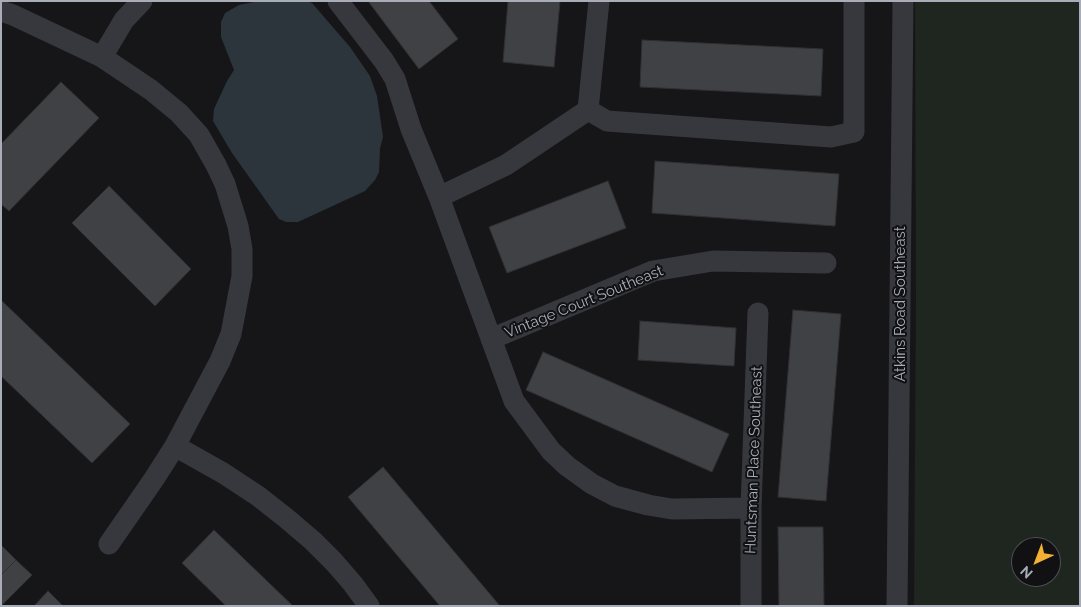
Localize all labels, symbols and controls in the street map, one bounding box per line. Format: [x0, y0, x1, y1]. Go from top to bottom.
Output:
street label: Atkins Road Southeast [891, 226, 909, 382]
street label: Vintage Court Southeast [502, 262, 666, 342]
street label: Huntsman Place Southeast [742, 366, 766, 554]
north arrow [1011, 537, 1061, 587]
text: N [1017, 563, 1036, 582]

